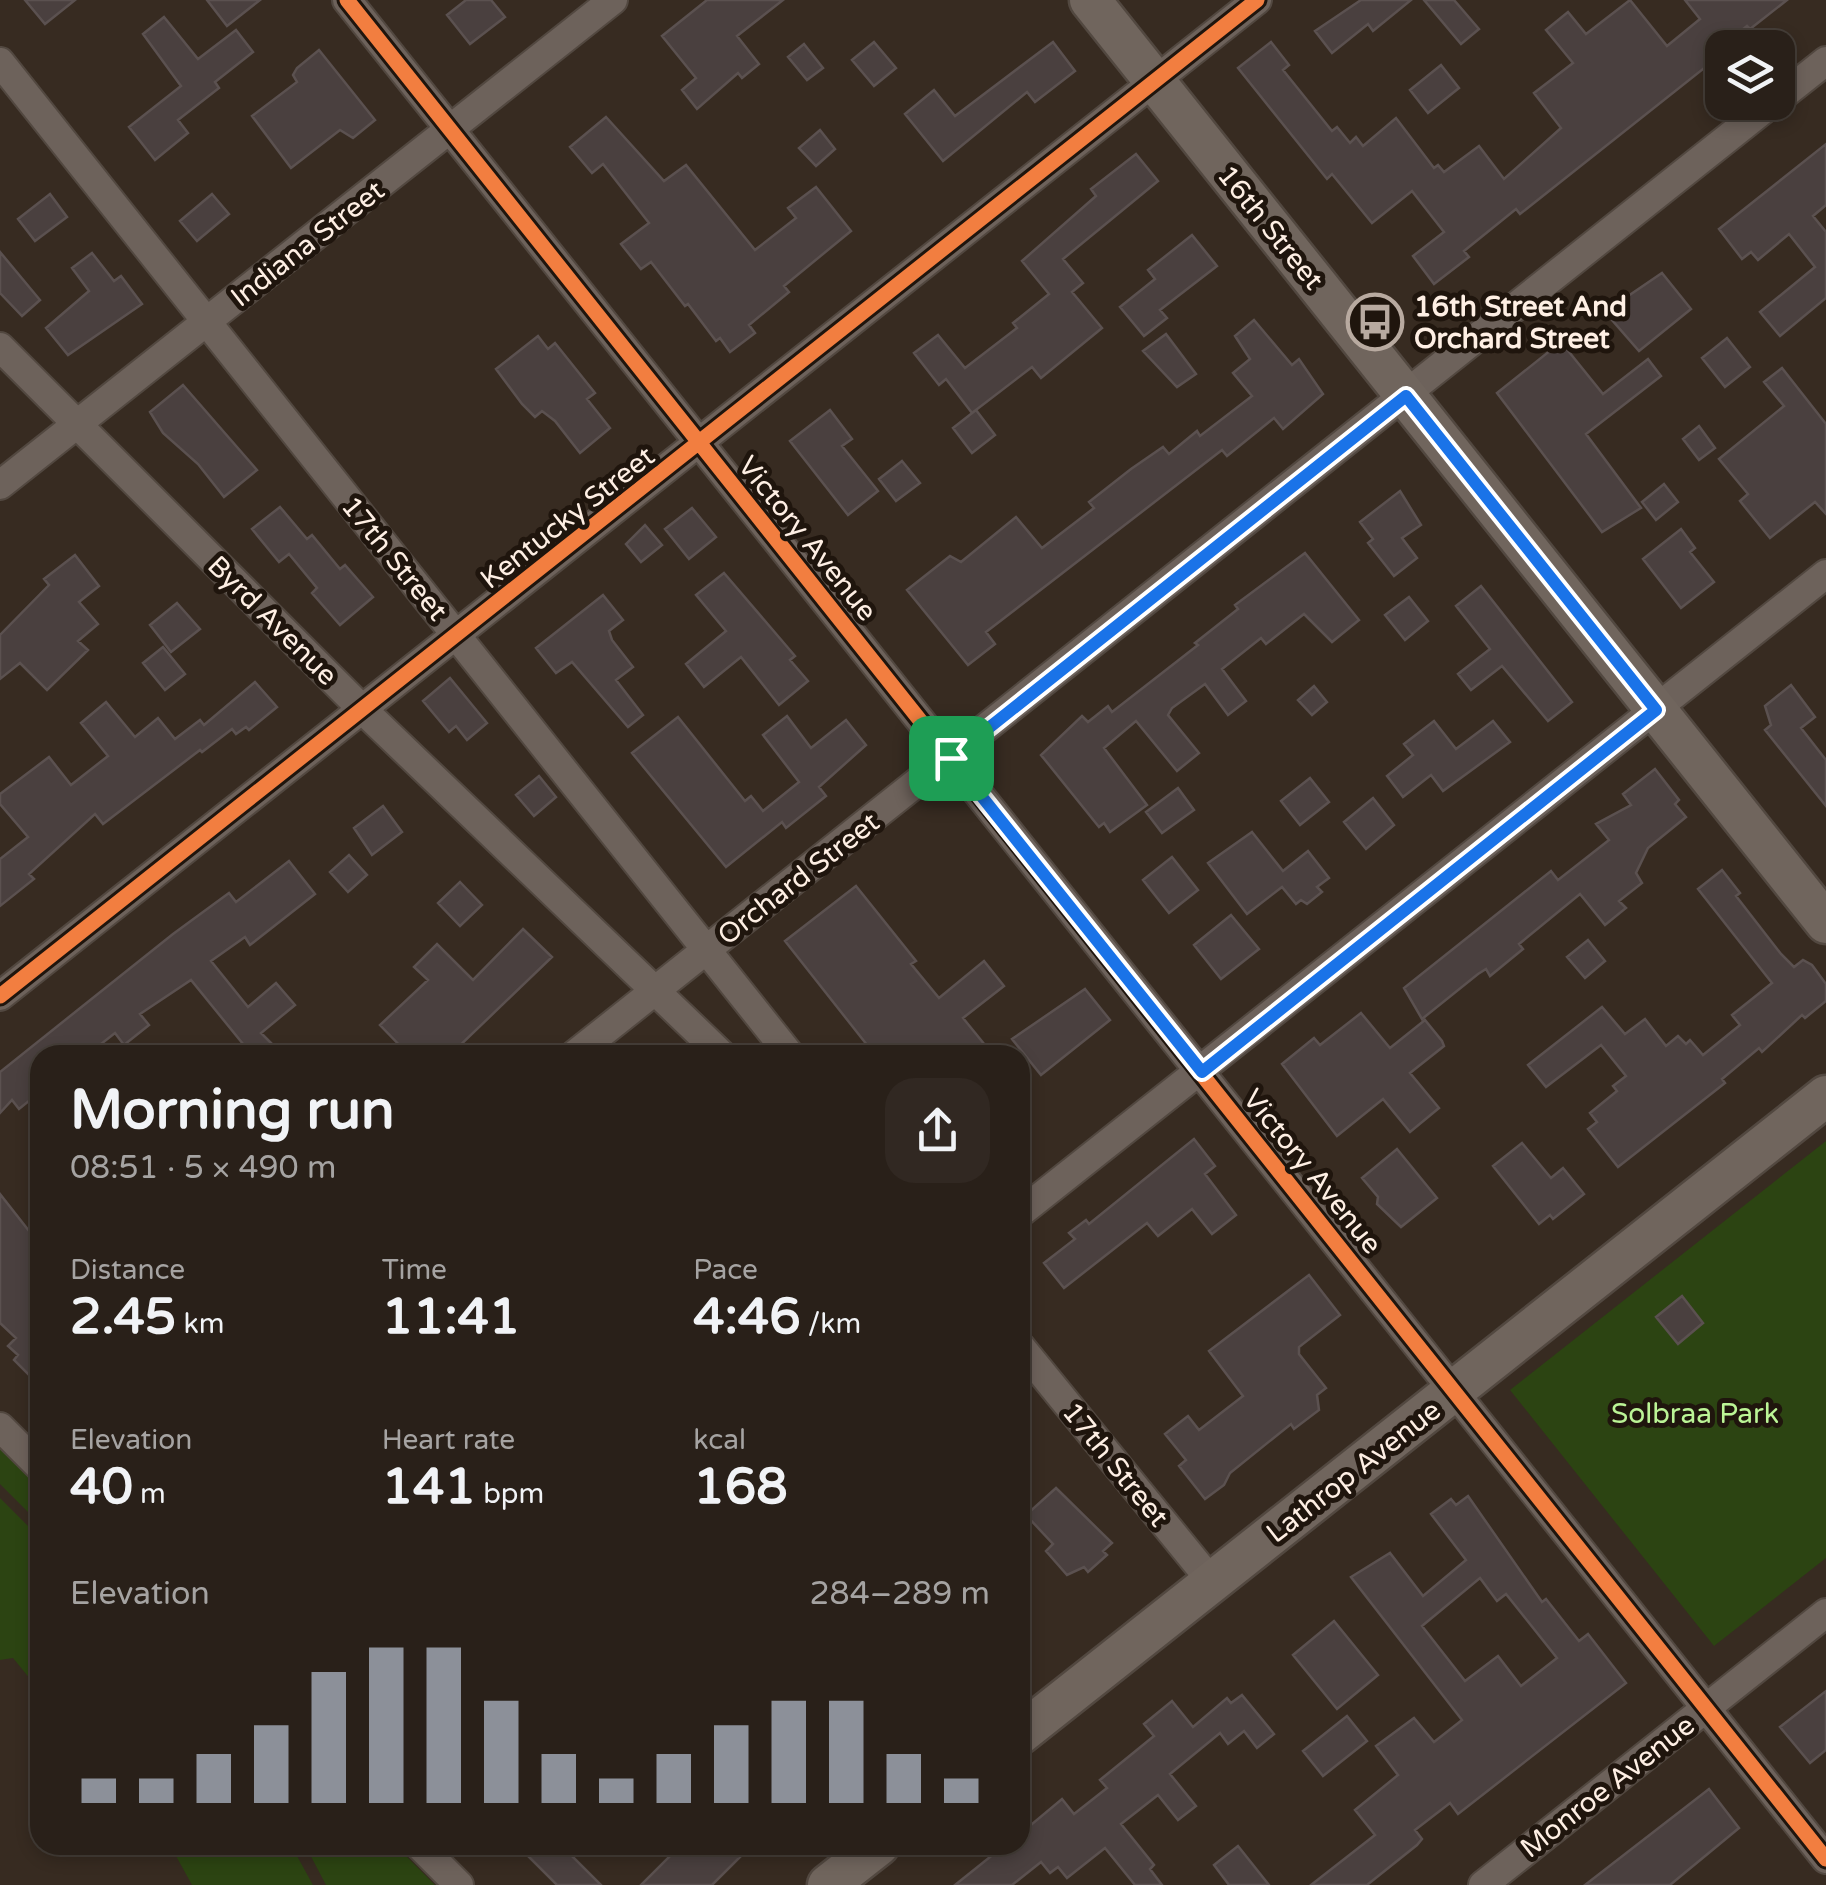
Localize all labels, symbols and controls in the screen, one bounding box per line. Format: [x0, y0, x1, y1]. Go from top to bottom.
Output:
map controls [1705, 30, 1795, 120]
button: layers [1705, 30, 1795, 120]
street label: 16th Street [1210, 159, 1331, 297]
street label: Indiana Street [224, 173, 391, 314]
place label: 16th Street And Orchard Street [1414, 290, 1627, 356]
bus stop icon: 16th Street And Orchard Street [1345, 292, 1405, 352]
street label: Kentucky Street [474, 439, 662, 596]
street label: Victory Avenue [731, 450, 884, 628]
street label: 17th Street [334, 490, 455, 628]
street label: Byrd Avenue [200, 549, 344, 693]
pin [909, 716, 994, 801]
icon: arrive [924, 731, 979, 786]
street label: Orchard Street [711, 805, 886, 952]
text: Morning run [70, 1078, 395, 1144]
button: share [885, 1078, 990, 1183]
street label: Victory Avenue [1236, 1083, 1389, 1261]
text: 08:51 · 5 × 490 m [70, 1149, 336, 1187]
text: Distance [70, 1253, 185, 1287]
text: Time [382, 1253, 447, 1287]
text: Pace [693, 1253, 758, 1287]
text: 2.45 [70, 1287, 176, 1347]
text: 11:41 [382, 1287, 520, 1347]
text: 4:46 [693, 1287, 801, 1347]
text: km [176, 1307, 224, 1341]
text: /km [801, 1307, 861, 1341]
street label: Lathrop Avenue [1260, 1393, 1448, 1550]
street label: 17th Street [1055, 1396, 1176, 1534]
park label: Solbraa Park [1611, 1397, 1779, 1431]
text: Elevation [70, 1423, 192, 1457]
text: Heart rate [382, 1423, 515, 1457]
text: kcal [693, 1423, 746, 1457]
text: 40 [70, 1457, 133, 1517]
text: 141 [382, 1457, 476, 1517]
text: 168 [693, 1457, 788, 1517]
text: m [133, 1477, 166, 1511]
text: bpm [476, 1477, 544, 1511]
text: Elevation [70, 1575, 210, 1613]
text: 284–289 m [810, 1575, 990, 1613]
street label: Monroe Avenue [1514, 1708, 1701, 1865]

